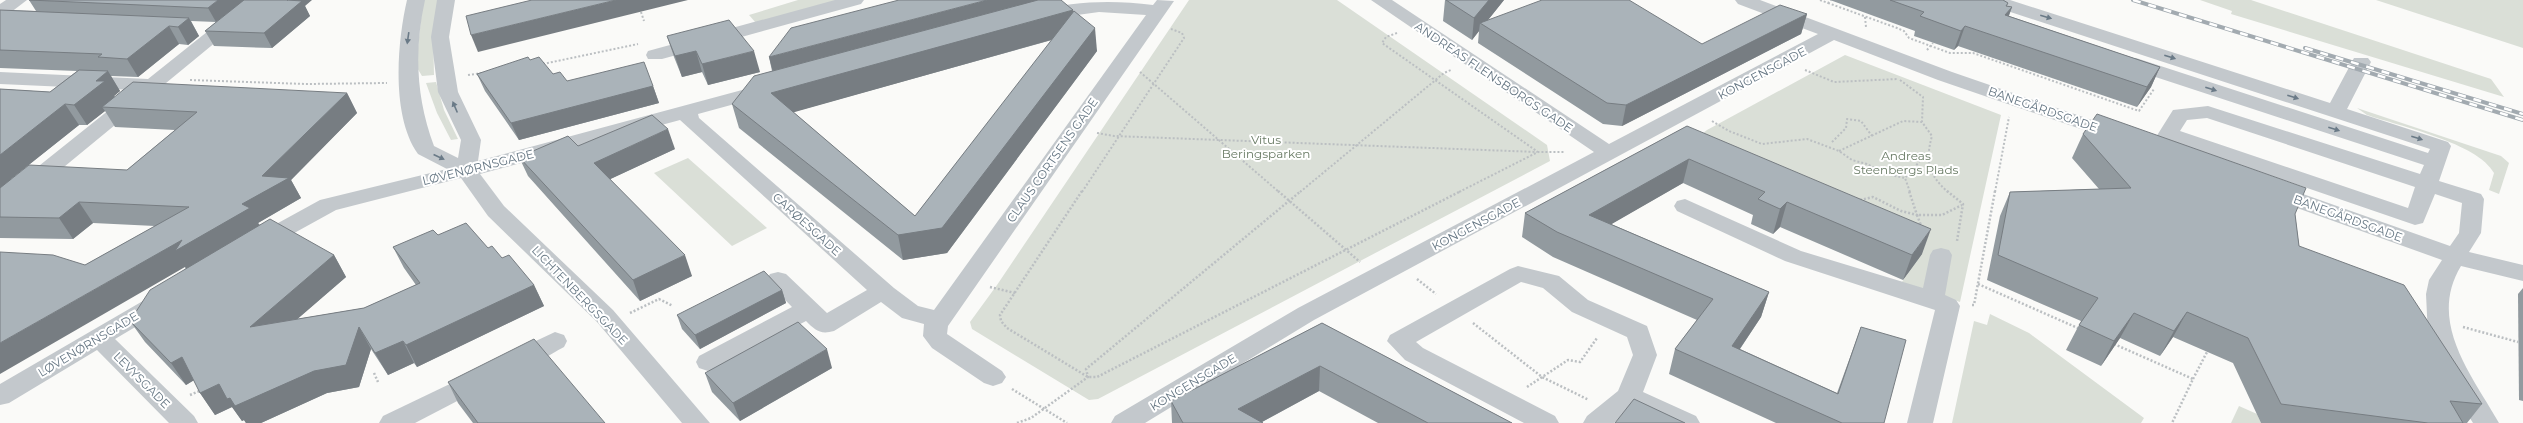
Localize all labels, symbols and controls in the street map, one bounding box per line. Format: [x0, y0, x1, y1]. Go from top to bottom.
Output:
one-way arrow [2040, 14, 2052, 20]
street label: ANDREAS FLENSBORGS GADE [1412, 18, 1576, 136]
one-way arrow [405, 32, 411, 44]
street label: KONGENSGADE [1715, 43, 1809, 103]
one-way arrow [2164, 54, 2176, 60]
street label: BANEGÅRDSGADE [1986, 83, 2100, 135]
one-way arrow [2205, 86, 2217, 92]
street label: CLAUS CORTSENS GADE [1003, 95, 1101, 225]
one-way arrow [2288, 95, 2300, 101]
one-way arrow [451, 101, 457, 113]
one-way arrow [2329, 126, 2341, 132]
park label: Vitus Beringsparken [1222, 132, 1310, 161]
one-way arrow [2411, 135, 2423, 141]
street label: LØVENØRNSGADE [421, 146, 535, 188]
park label: Andreas Steenbergs Plads [1854, 148, 1959, 177]
one-way arrow [433, 154, 444, 160]
street label: CARØESGADE [770, 189, 844, 259]
street label: BANEGÅRDSGADE [2291, 191, 2405, 245]
street label: KONGENSGADE [1429, 194, 1523, 254]
street label: LICHTENBERGSGADE [529, 242, 631, 348]
street label: LØVENØRNSGADE [35, 308, 141, 380]
street label: LEVYSGADE [111, 349, 173, 411]
street label: KONGENSGADE [1147, 350, 1239, 414]

